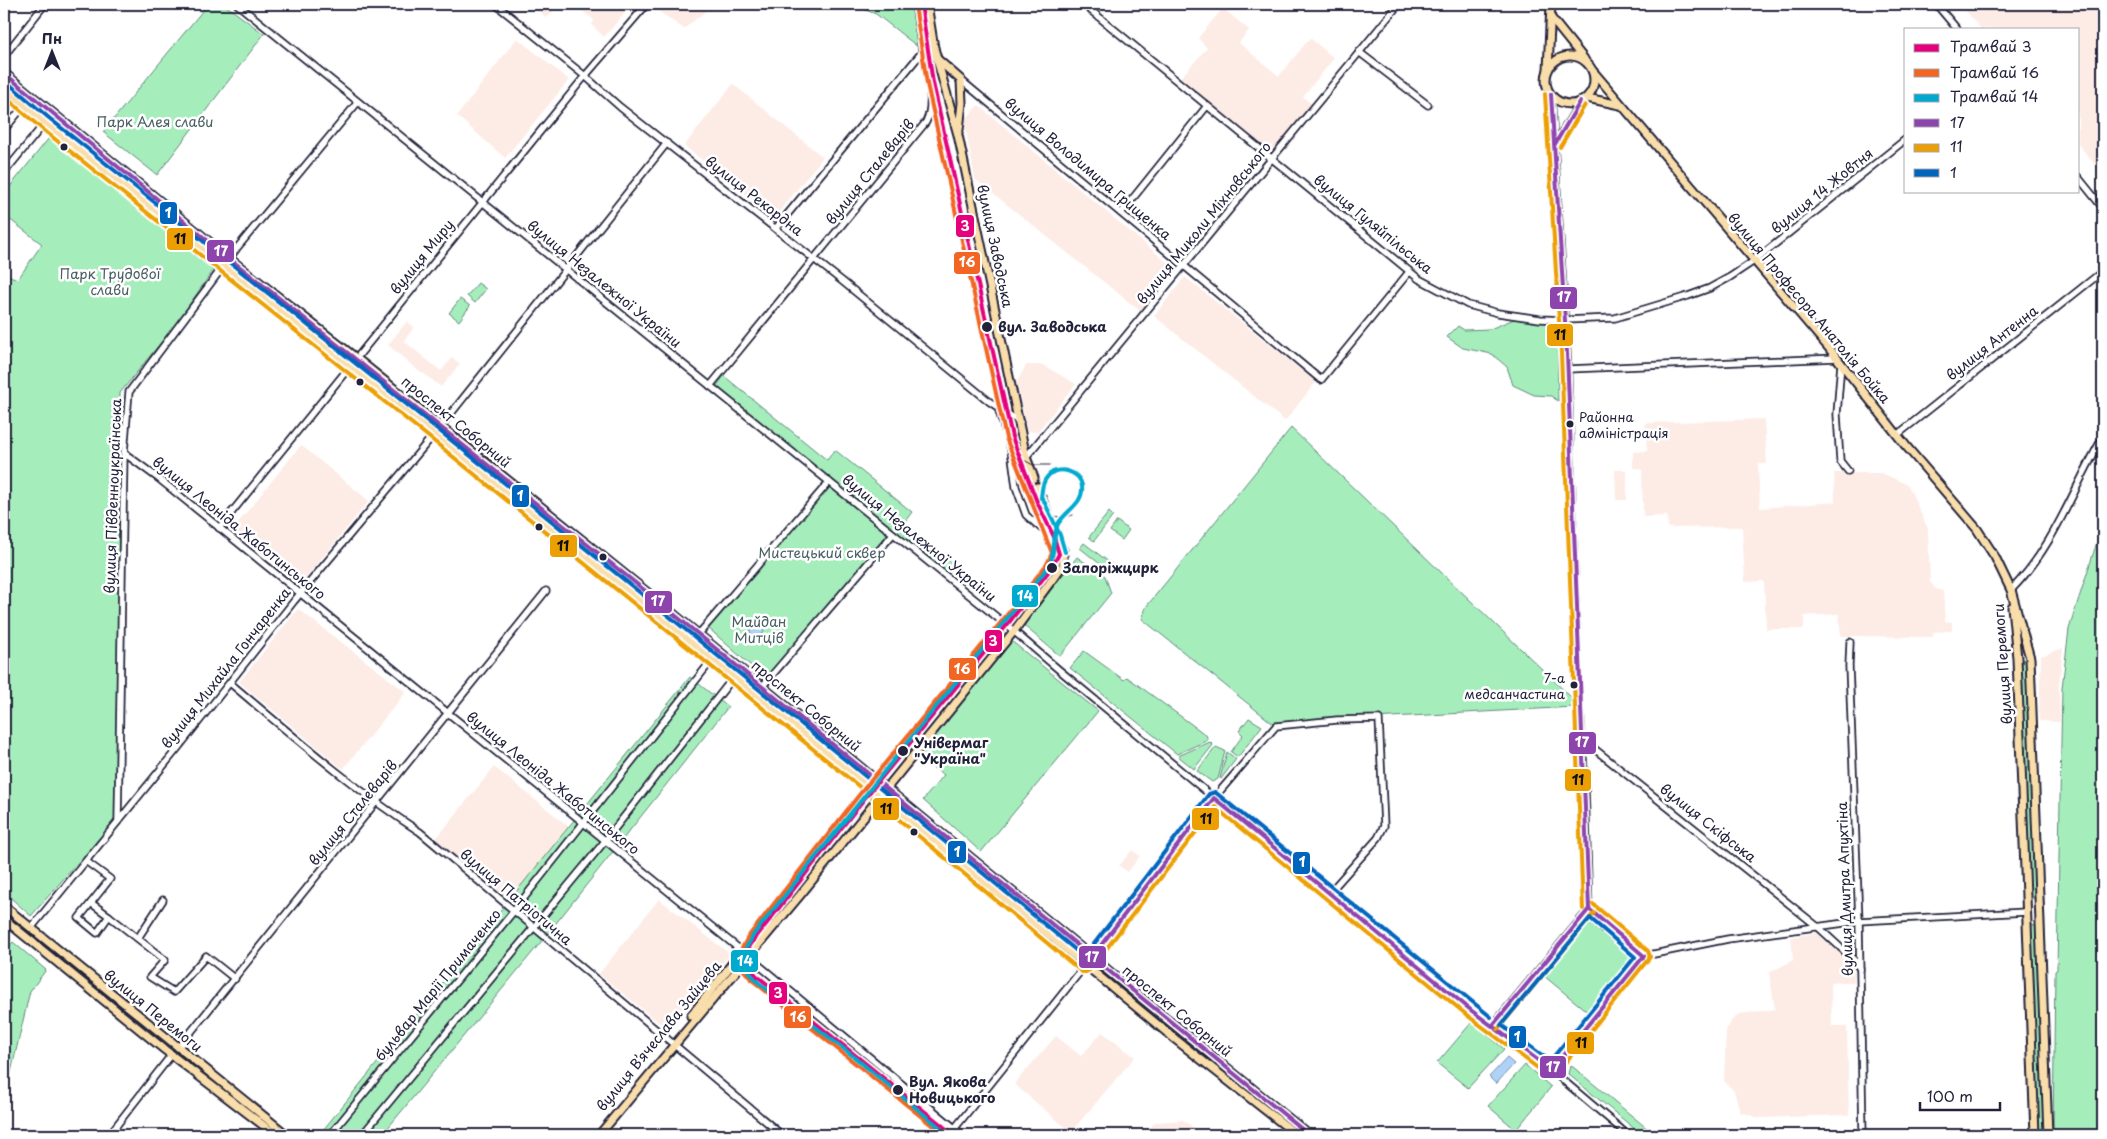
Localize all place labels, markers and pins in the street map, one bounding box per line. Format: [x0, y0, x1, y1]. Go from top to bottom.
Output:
unlabelled marker [59, 142, 69, 152]
place label: вул. Заводська [998, 316, 1107, 337]
marker: вул. Заводська [980, 320, 994, 334]
unlabelled marker [355, 377, 365, 387]
place label: Районна адміністрація [1579, 407, 1669, 442]
marker: Районна адміністрація [1565, 419, 1575, 429]
unlabelled marker [534, 522, 544, 532]
unlabelled marker [598, 552, 608, 562]
place label: Запоріжцирк [1062, 557, 1159, 578]
marker: Запоріжцирк [1045, 561, 1059, 575]
place label: 7-а медсанчастина [1464, 668, 1566, 703]
marker: 7-а медсанчастина [1569, 680, 1579, 690]
place label: Універмаг "Україна" [913, 732, 989, 769]
marker: Універмаг "Україна" [896, 744, 910, 758]
unlabelled marker [909, 827, 919, 837]
place label: Вул. Якова Новицького [909, 1071, 995, 1108]
marker: Вул. Якова Новицького [891, 1083, 905, 1097]

